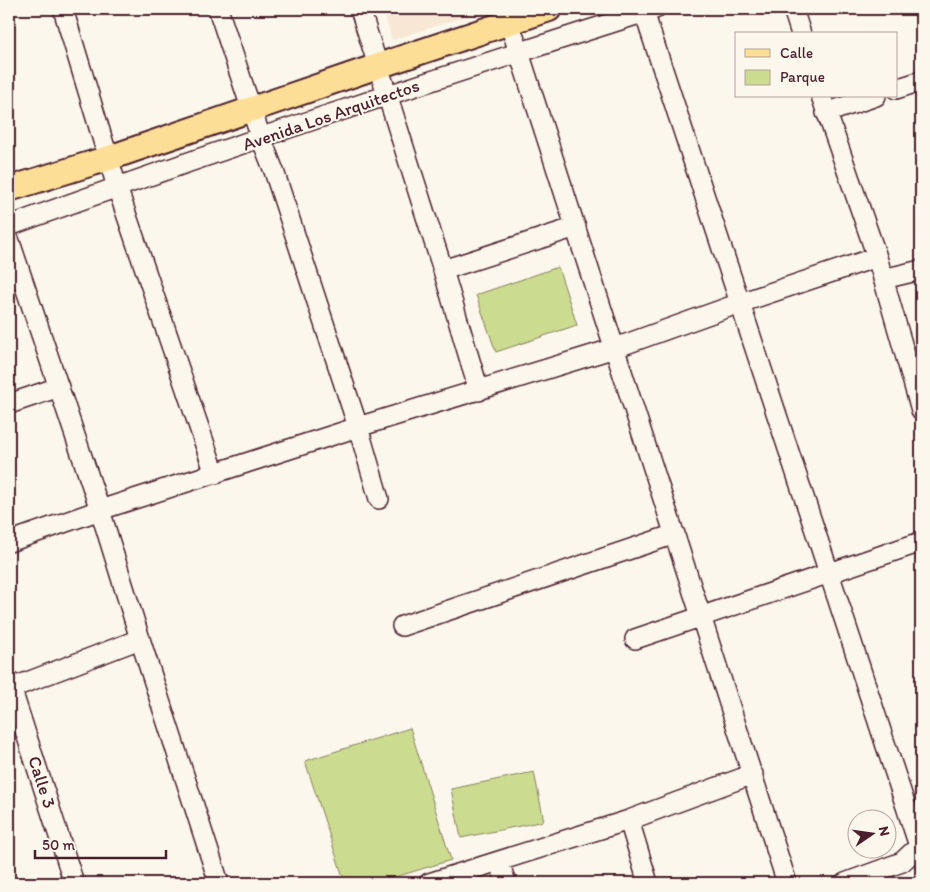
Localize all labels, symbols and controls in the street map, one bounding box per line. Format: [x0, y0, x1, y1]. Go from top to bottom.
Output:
legend [735, 32, 898, 98]
text: Calle [780, 44, 813, 62]
text: Parque [780, 68, 825, 86]
street label: Avenida Los Arquitectos [240, 74, 422, 156]
street label: Calle 3 [23, 753, 61, 811]
north arrow [848, 810, 898, 860]
text: N [875, 825, 894, 838]
scale bar [35, 827, 166, 859]
text: 50 m [42, 836, 75, 854]

